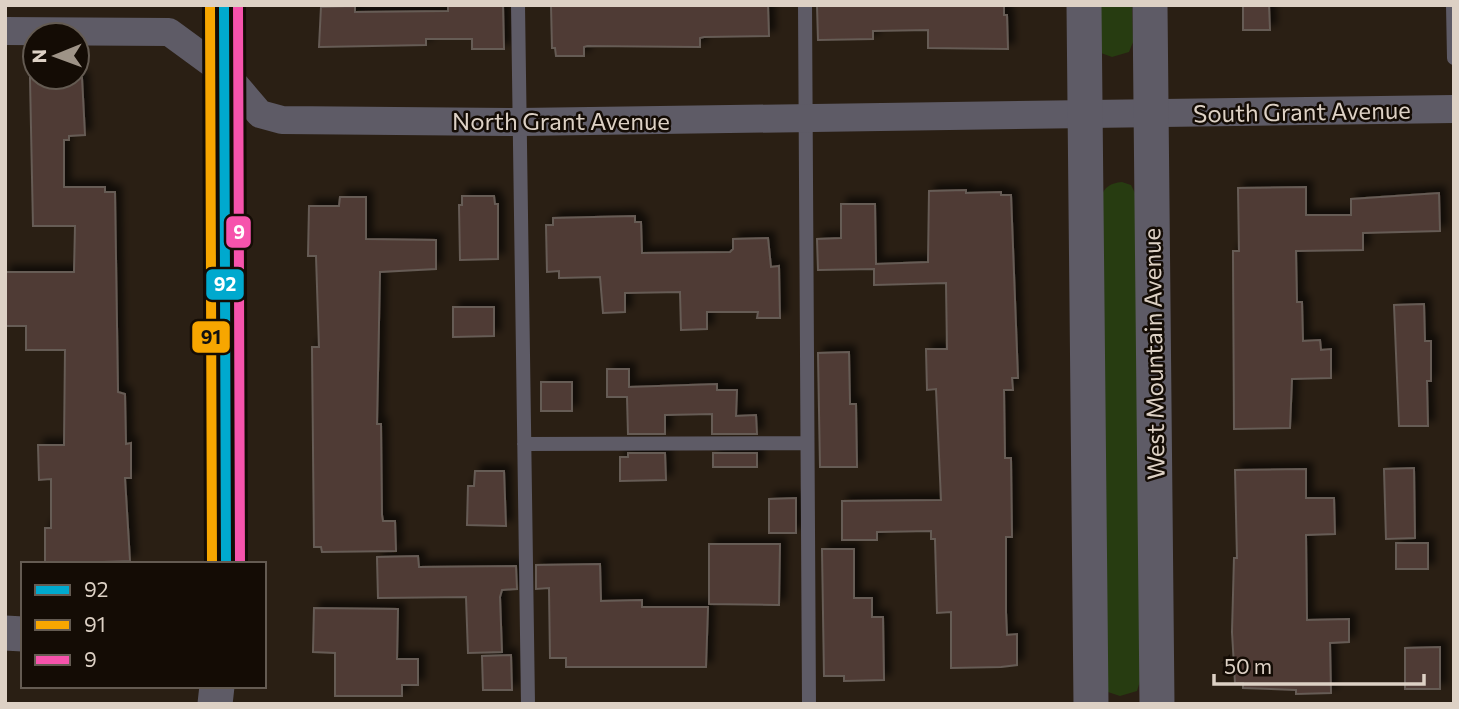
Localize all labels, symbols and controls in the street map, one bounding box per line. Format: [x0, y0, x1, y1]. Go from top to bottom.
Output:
north arrow [21, 21, 91, 91]
text: N [27, 49, 50, 64]
street label: South Grant Avenue [1193, 95, 1411, 127]
street label: North Grant Avenue [452, 106, 670, 135]
line badge: 9 [225, 215, 252, 249]
text: 9 [233, 220, 245, 243]
street label: West Mountain Avenue [1136, 228, 1170, 480]
line badge: 92 [205, 268, 245, 301]
text: 92 [214, 272, 236, 295]
line badge: 91 [191, 320, 231, 354]
text: 91 [201, 325, 221, 348]
legend [21, 562, 266, 688]
text: 92 [84, 576, 108, 601]
text: 91 [84, 611, 106, 636]
scale bar [1214, 642, 1424, 686]
text: 9 [84, 646, 97, 671]
text: 50 m [1224, 653, 1272, 678]

